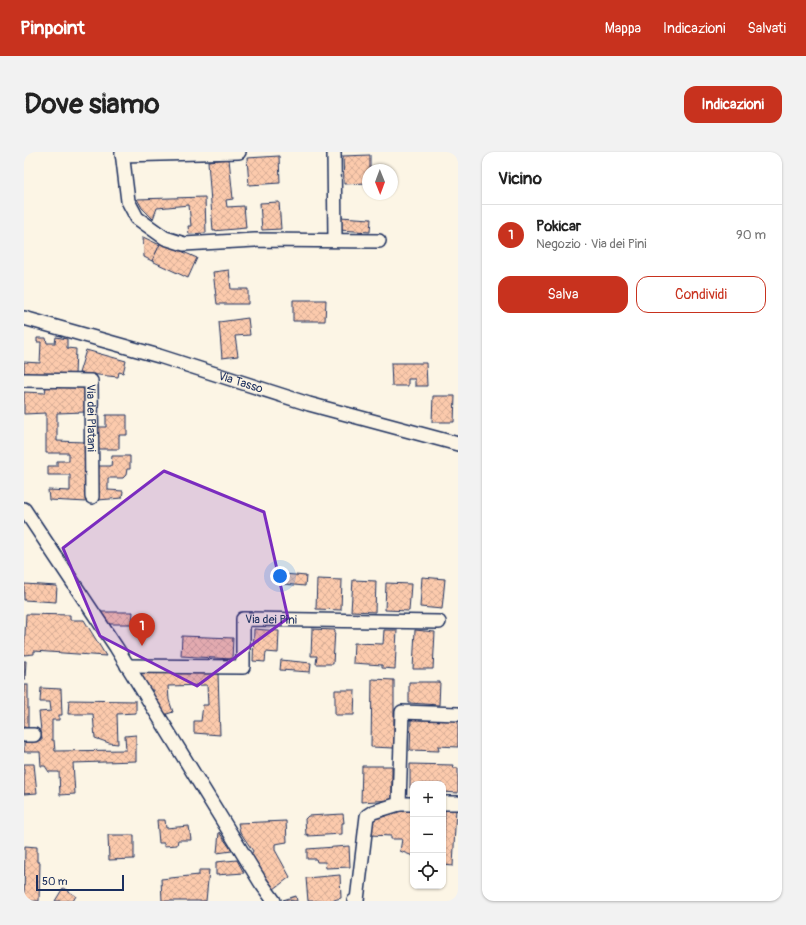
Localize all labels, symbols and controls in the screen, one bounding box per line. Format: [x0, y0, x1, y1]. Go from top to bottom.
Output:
text: Pinpoint [20, 16, 85, 40]
text: Mappa [605, 20, 641, 37]
text: Indicazioni [663, 20, 725, 37]
text: Salvati [747, 20, 786, 37]
button: Indicazioni [684, 86, 782, 123]
text: Dove siamo [24, 87, 160, 122]
north arrow [362, 164, 398, 200]
text: Vicino [498, 168, 542, 189]
text: Pokicar [536, 217, 581, 236]
text: 1 [508, 227, 514, 243]
text: 90 m [736, 227, 766, 243]
text: Negozio · Via dei Pini [536, 236, 647, 252]
button: Salva [498, 276, 628, 313]
button: Condividi [636, 276, 766, 313]
street label: Via Tasso [216, 368, 265, 397]
street label: Via dei Platani [83, 384, 99, 452]
your location [270, 566, 290, 586]
street label: Via dei Pini [245, 612, 297, 628]
pin: 1 [129, 613, 155, 646]
map controls [410, 781, 446, 889]
button: + [410, 781, 446, 817]
button: − [410, 817, 446, 853]
button: locate [410, 853, 446, 889]
scale bar [36, 873, 124, 892]
text: 50 m [42, 875, 68, 888]

